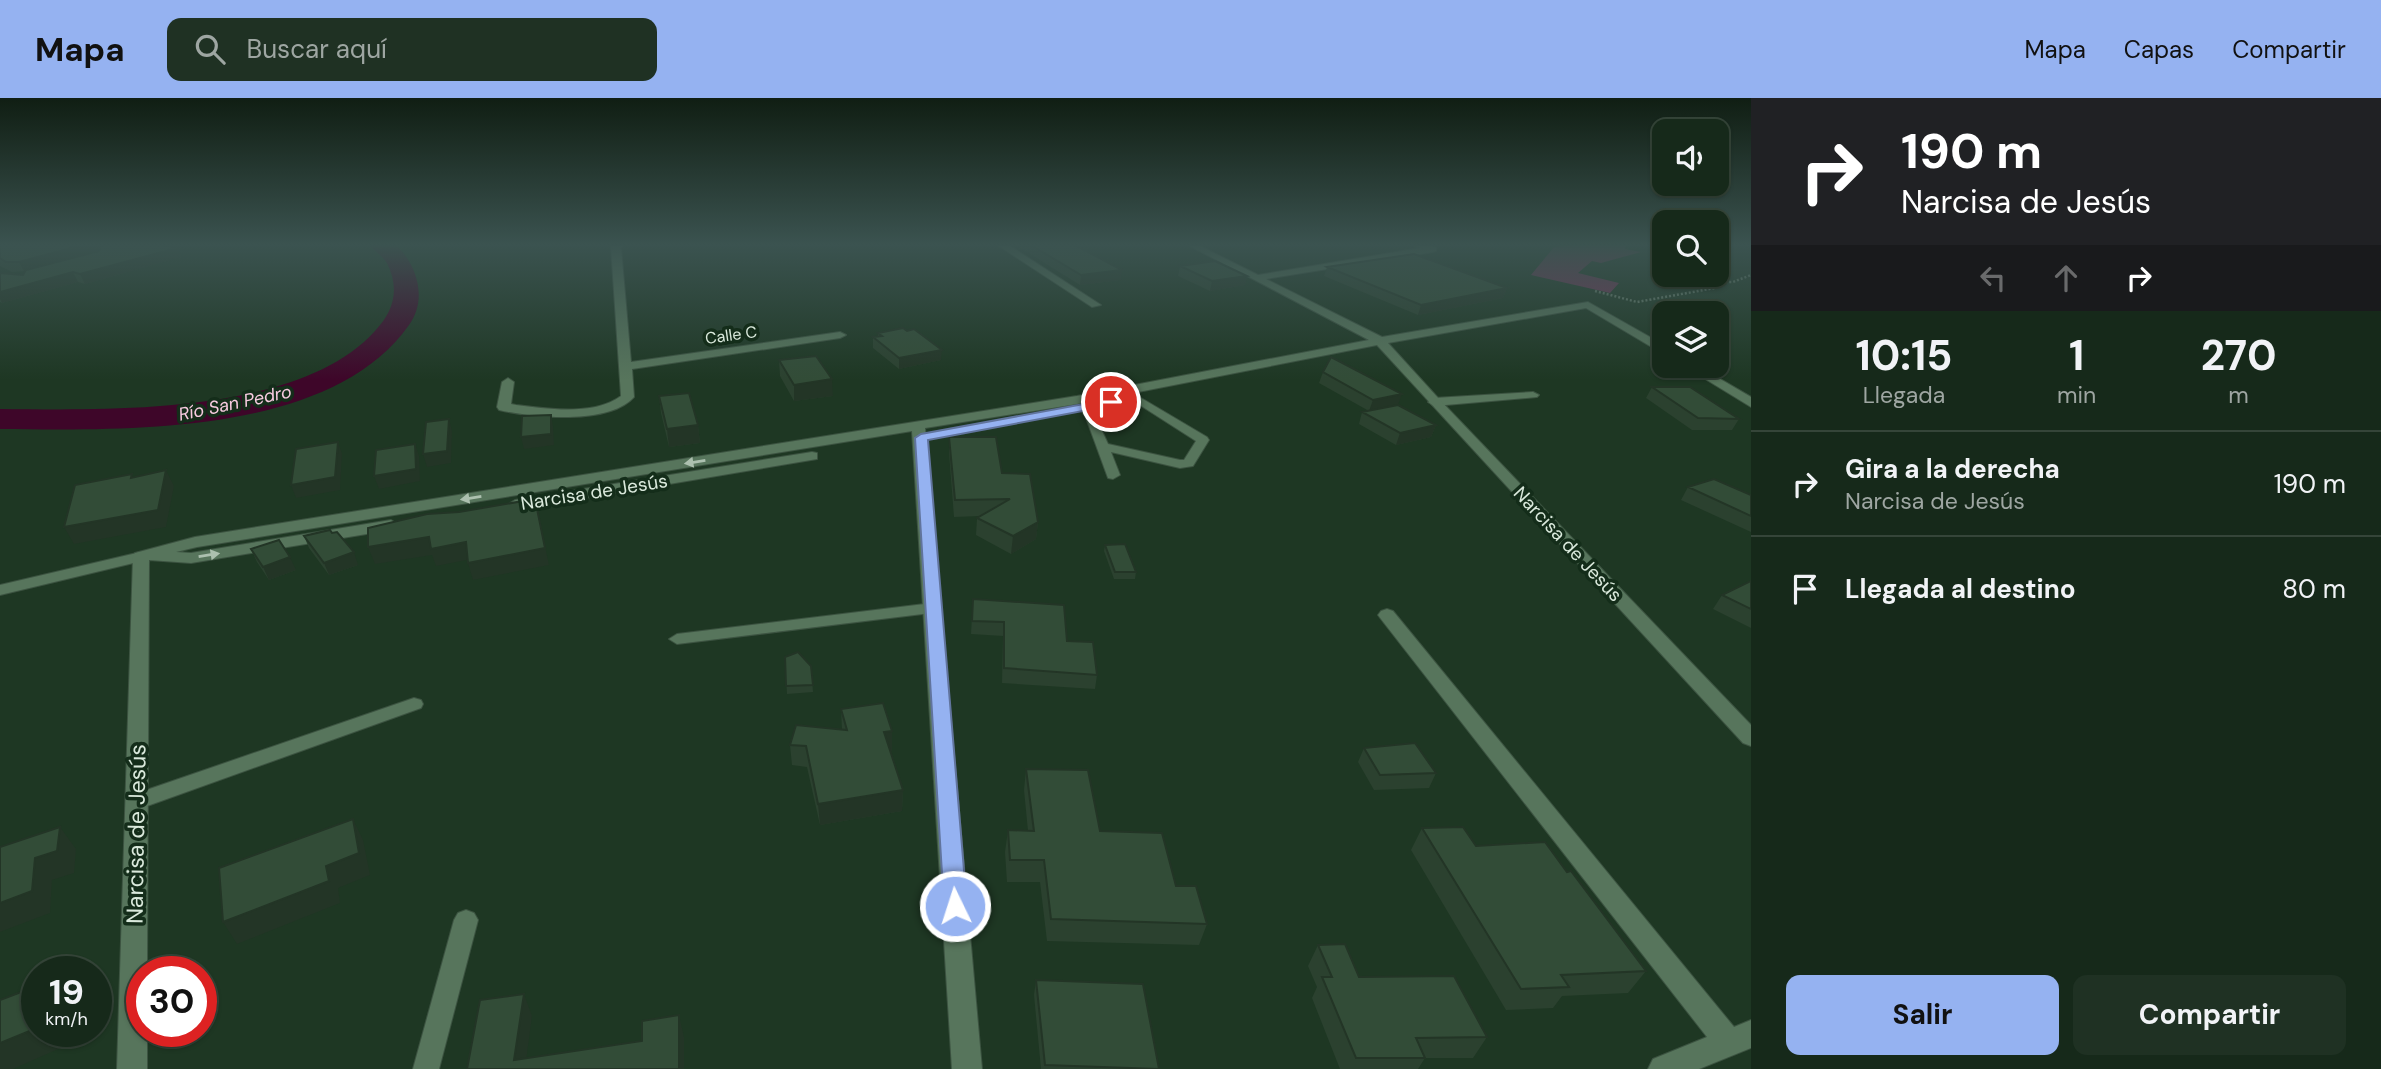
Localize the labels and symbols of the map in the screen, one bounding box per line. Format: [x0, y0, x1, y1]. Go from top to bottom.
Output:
street label: Calle C [704, 321, 758, 349]
pin [1081, 372, 1141, 432]
water label: Río San Pedro [176, 379, 294, 427]
one-way arrow [684, 457, 706, 468]
street label: Narcisa de Jesús [519, 468, 669, 516]
street label: Narcisa de Jesús [1508, 481, 1628, 607]
one-way arrow [459, 493, 481, 504]
one-way arrow [198, 549, 220, 560]
street label: Narcisa de Jesús [119, 744, 153, 924]
position arrow [918, 869, 992, 943]
speed limit sign: 30 [126, 956, 217, 1047]

